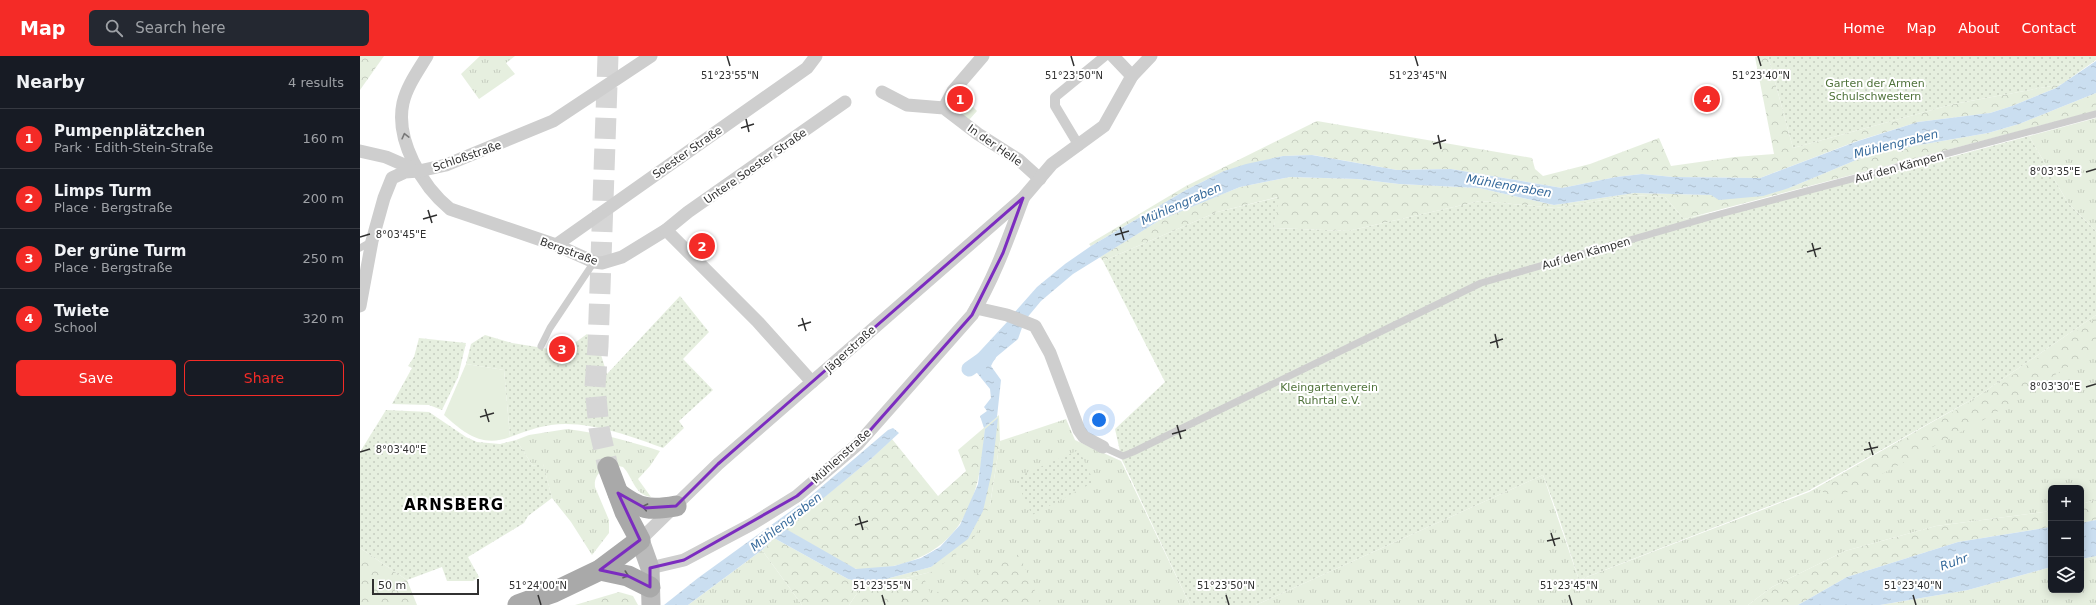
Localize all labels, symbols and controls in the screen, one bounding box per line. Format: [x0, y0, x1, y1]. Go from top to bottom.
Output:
search box [89, 10, 369, 46]
text: Map [20, 17, 65, 39]
icon: search [103, 17, 125, 39]
text: Search here [135, 19, 225, 37]
text: Home [1843, 20, 1885, 36]
text: Map [1907, 20, 1936, 36]
text: About [1958, 20, 2000, 36]
text: Contact [2022, 20, 2076, 36]
text: 51°23'55"N [701, 70, 759, 81]
text: 51°23'50"N [1045, 70, 1103, 81]
text: 51°23'45"N [1389, 70, 1447, 81]
text: 51°23'40"N [1732, 70, 1790, 81]
text: Nearby [16, 72, 85, 92]
text: 4 results [288, 75, 344, 90]
park label: Garten der Armen Schulschwestern [1825, 77, 1925, 103]
pin: 1 [947, 84, 973, 114]
pin: 4 [1694, 84, 1720, 114]
text: Pumpenplätzchen [54, 122, 205, 140]
street label: In der Helle [965, 122, 1025, 169]
street label: Soester Straße [650, 124, 725, 181]
street label: Untere Soester Straße [702, 126, 809, 207]
water label: Mühlengraben [1852, 127, 1940, 161]
text: 1 [24, 131, 34, 146]
text: 160 m [302, 131, 344, 146]
one-way arrow [401, 132, 409, 139]
street label: Schloßstraße [431, 139, 503, 174]
text: Park · Edith-Stein-Straße [54, 140, 213, 155]
street label: Auf den Kämpen [1853, 149, 1945, 186]
text: 8°03'35"E [2030, 166, 2080, 177]
water label: Mühlengraben [1465, 172, 1553, 200]
water label: Mühlengraben [1139, 180, 1223, 228]
text: Limps Turm [54, 182, 152, 200]
text: 2 [24, 191, 34, 206]
text: 200 m [302, 191, 344, 206]
text: Place · Bergstraße [54, 200, 173, 215]
text: 8°03'45"E [376, 229, 426, 240]
pin: 2 [689, 231, 715, 261]
street label: Bergstraße [538, 235, 600, 268]
street label: Auf den Kämpen [1540, 235, 1632, 272]
text: Der grüne Turm [54, 242, 186, 260]
text: 3 [24, 251, 34, 266]
text: 250 m [302, 251, 344, 266]
text: Place · Bergstraße [54, 260, 173, 275]
text: Twiete [54, 302, 109, 320]
text: 4 [24, 311, 34, 326]
text: 320 m [302, 311, 344, 326]
text: School [54, 320, 97, 335]
street label: Jägerstraße [822, 323, 878, 376]
pin: 3 [549, 334, 575, 364]
button: Save [16, 360, 176, 396]
button: Share [184, 360, 344, 396]
park label: Kleingartenverein Ruhrtal e.V. [1280, 381, 1378, 407]
text: 8°03'30"E [2030, 381, 2080, 392]
your location [1089, 410, 1109, 430]
street label: Mühlenstraße [809, 426, 874, 486]
text: 8°03'40"E [376, 444, 426, 455]
map controls [2048, 485, 2084, 593]
button: + [2048, 485, 2084, 521]
water label: Mühlengraben [748, 490, 824, 554]
district label: ARNSBERG [404, 496, 504, 514]
one-way arrow [642, 504, 648, 512]
button: − [2048, 521, 2084, 557]
water label: Ruhr [1938, 550, 1971, 573]
button: layers [2048, 557, 2084, 593]
one-way arrow [622, 571, 629, 579]
scale bar [372, 577, 479, 596]
text: 50 m [378, 579, 406, 592]
text: 51°24'00"N [509, 580, 567, 591]
text: 51°23'55"N [853, 580, 911, 591]
text: 51°23'50"N [1197, 580, 1255, 591]
text: 51°23'45"N [1540, 580, 1598, 591]
text: 51°23'40"N [1884, 580, 1942, 591]

